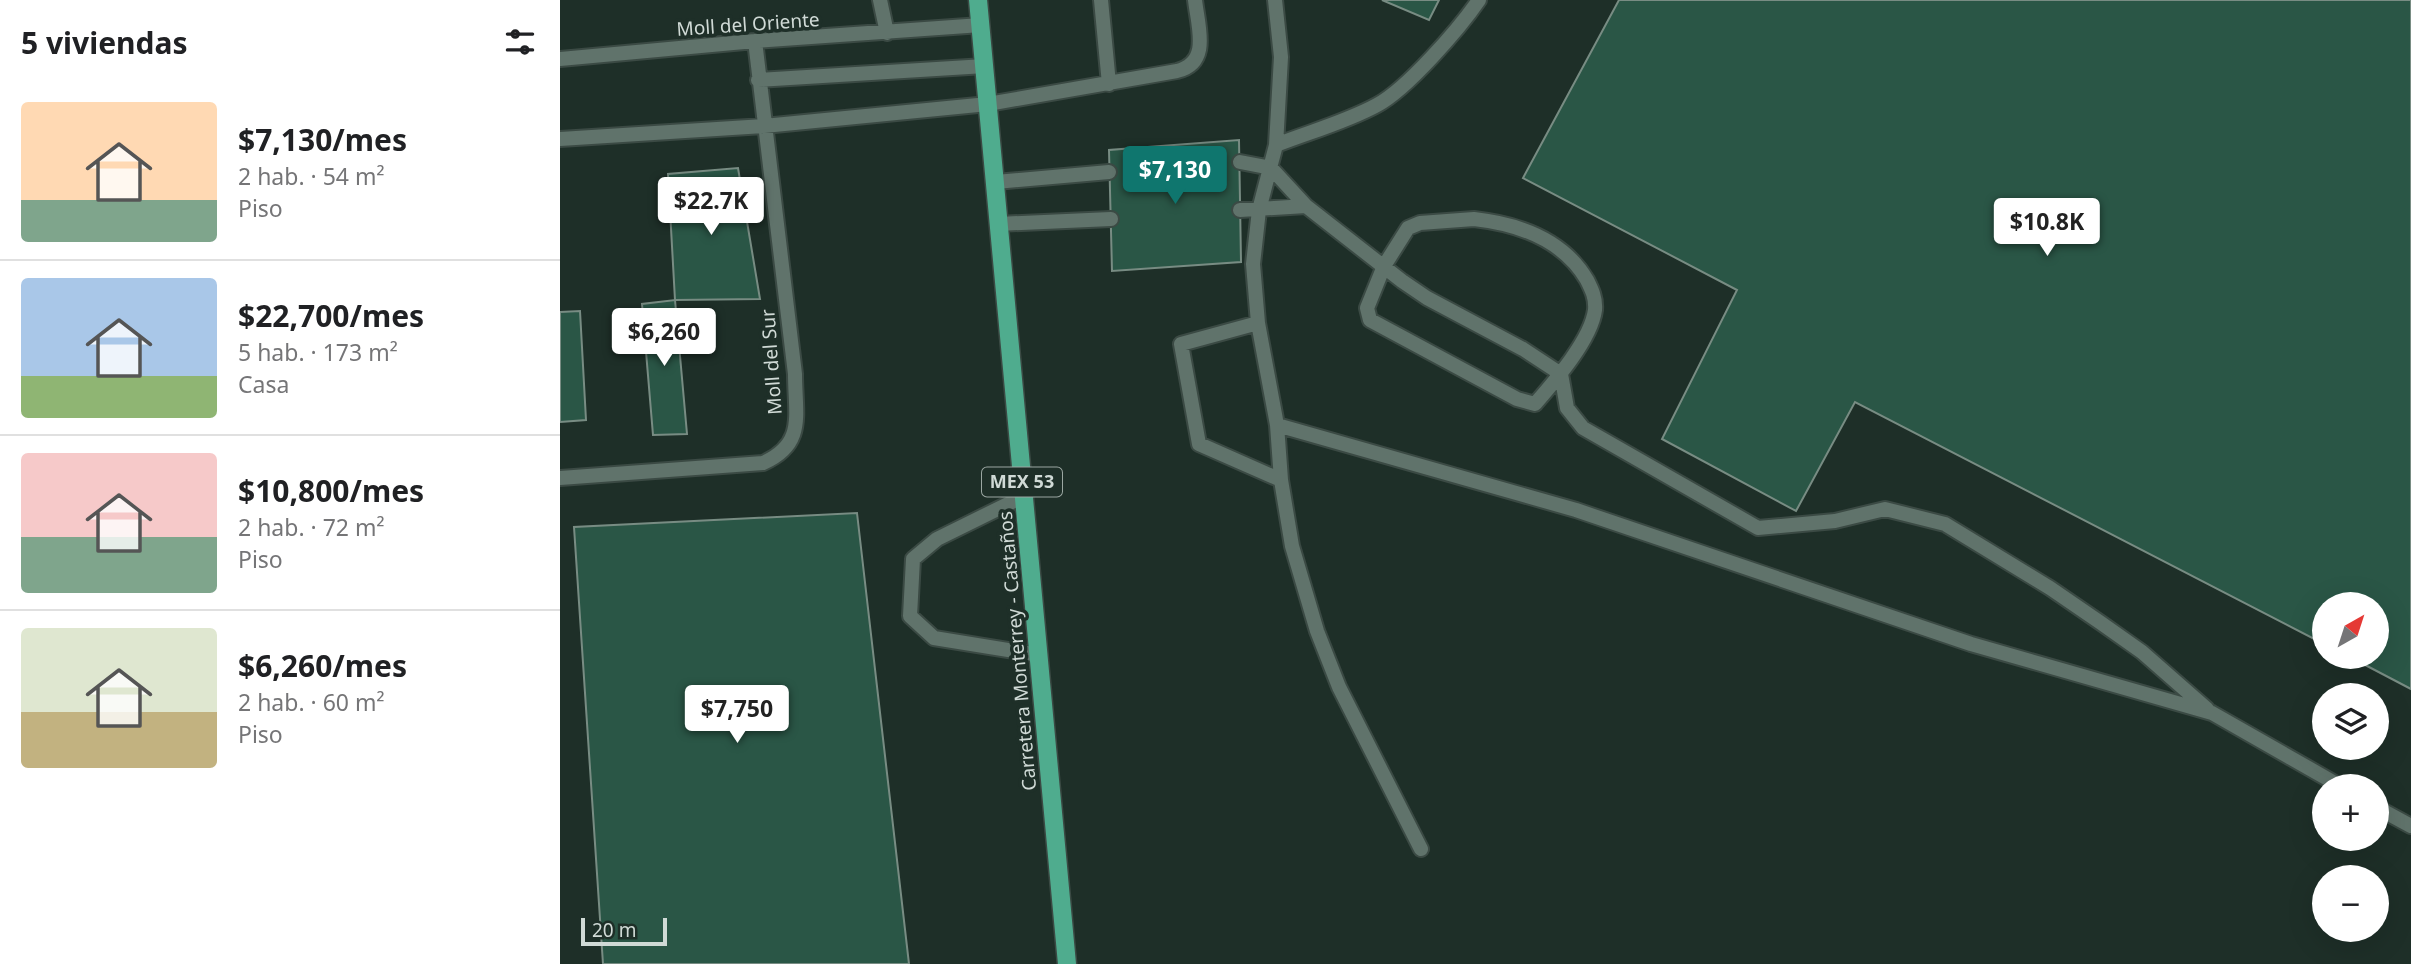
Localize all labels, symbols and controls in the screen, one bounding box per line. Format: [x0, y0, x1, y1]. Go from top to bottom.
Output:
street label: Moll del Oriente [676, 6, 820, 42]
text: 5 viviendas [21, 22, 188, 63]
icon: filters [501, 23, 539, 61]
text: $7,130/mes [238, 119, 407, 160]
icon: home [77, 130, 161, 214]
pin: $7,130 [1118, 146, 1232, 206]
text: $7,130 [1139, 153, 1211, 185]
text: 2 hab. · 54 m² [238, 160, 385, 192]
pin: $22.7K [654, 177, 768, 237]
text: $22.7K [674, 184, 748, 216]
text: Piso [238, 192, 283, 224]
pin: $10.8K [1990, 198, 2104, 258]
text: $10.8K [2010, 205, 2084, 237]
text: $22,700/mes [238, 295, 424, 336]
icon: home [77, 306, 161, 390]
pin: $6,260 [607, 308, 721, 368]
street label: Moll del Sur [754, 308, 788, 416]
text: $6,260 [628, 315, 700, 347]
text: 5 hab. · 173 m² [238, 336, 398, 368]
text: Casa [238, 368, 289, 400]
road number: MEX 53 [982, 468, 1062, 496]
text: $10,800/mes [238, 470, 424, 511]
icon: home [77, 481, 161, 565]
street label: Carretera Monterrey - Castaños [992, 510, 1042, 792]
text: 2 hab. · 72 m² [238, 511, 385, 543]
text: Piso [238, 543, 283, 575]
north arrow [2312, 592, 2389, 668]
map controls [2312, 592, 2389, 942]
text: $6,260/mes [238, 645, 407, 686]
icon: home [77, 656, 161, 740]
button: layers [2312, 683, 2389, 760]
text: 2 hab. · 60 m² [238, 686, 385, 718]
pin: $7,750 [680, 686, 794, 745]
text: $7,750 [701, 692, 773, 724]
text: Piso [238, 718, 283, 750]
button: + [2312, 774, 2389, 851]
button: − [2312, 865, 2389, 942]
scale bar [581, 915, 667, 947]
text: 20 m [592, 917, 636, 943]

